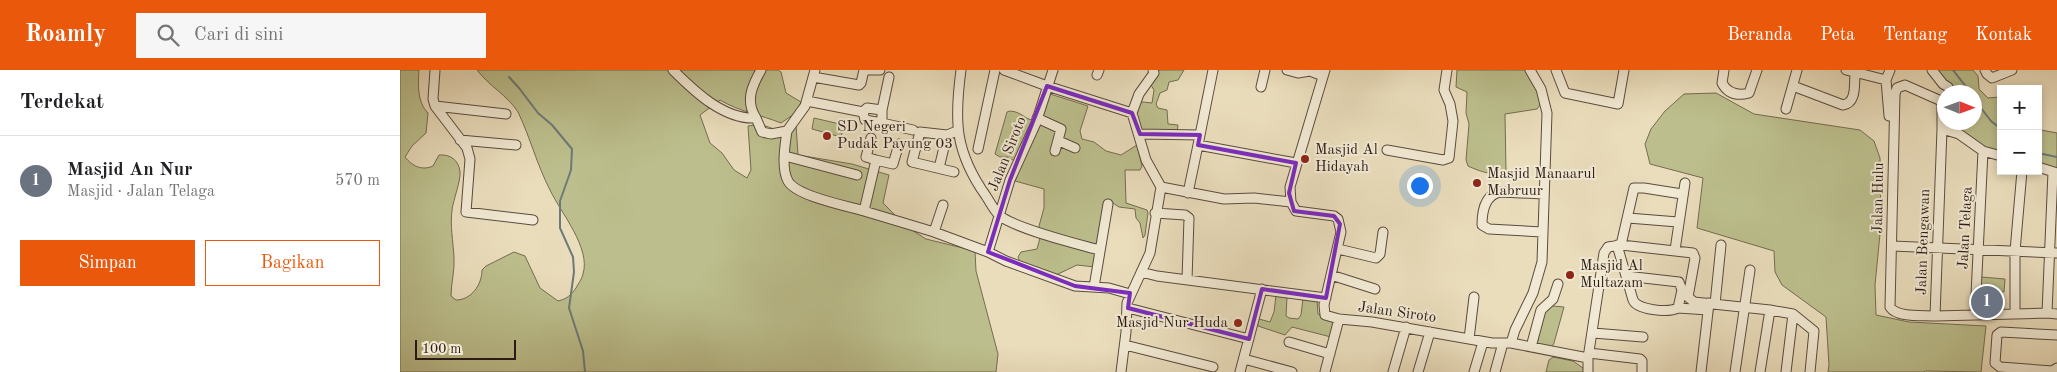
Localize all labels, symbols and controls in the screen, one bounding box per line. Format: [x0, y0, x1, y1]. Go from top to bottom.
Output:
search box [136, 13, 486, 58]
icon: search [154, 21, 182, 49]
text: Roamly [25, 23, 106, 47]
text: Cari di sini [194, 26, 283, 45]
text: Beranda [1727, 26, 1792, 44]
text: Peta [1820, 26, 1855, 44]
text: Tentang [1883, 26, 1947, 44]
text: Kontak [1975, 26, 2032, 44]
north arrow [1937, 85, 1982, 130]
map controls [1997, 85, 2042, 175]
button: + [1997, 85, 2042, 130]
text: Terdekat [20, 92, 104, 113]
street label: Jalan Siroto [986, 115, 1030, 193]
place label: SD Negeri Pudak Payung 03 [837, 120, 953, 152]
marker: SD Negeri Pudak Payung 03 [821, 130, 833, 142]
button: − [1997, 130, 2042, 175]
place label: Masjid Al Hidayah [1315, 143, 1378, 175]
marker: Masjid Al Hidayah [1299, 153, 1311, 165]
text: Masjid An Nur [67, 161, 192, 180]
street label: Jalan Hulu [1871, 162, 1887, 234]
place label: Masjid Manaarul Mabruur [1487, 167, 1595, 199]
text: 1 [31, 173, 41, 189]
text: 570 m [335, 173, 380, 189]
your location [1407, 173, 1433, 199]
marker: Masjid Manaarul Mabruur [1471, 177, 1483, 189]
text: Masjid · Jalan Telaga [67, 184, 215, 200]
street label: Jalan Telaga [1956, 186, 1976, 270]
street label: Jalan Bengawan [1915, 189, 1933, 295]
button: Simpan [20, 240, 195, 286]
button: Bagikan [205, 240, 380, 286]
place label: Masjid Al Multazam [1580, 259, 1643, 291]
marker: Masjid Al Multazam [1564, 269, 1576, 281]
pin: 1 [1971, 283, 2003, 321]
street label: Jalan Siroto [1357, 300, 1437, 326]
place label: Masjid Nur Huda [1116, 316, 1229, 331]
marker: Masjid Nur Huda [1232, 317, 1244, 329]
scale bar [415, 337, 516, 360]
text: 100 m [422, 342, 461, 356]

